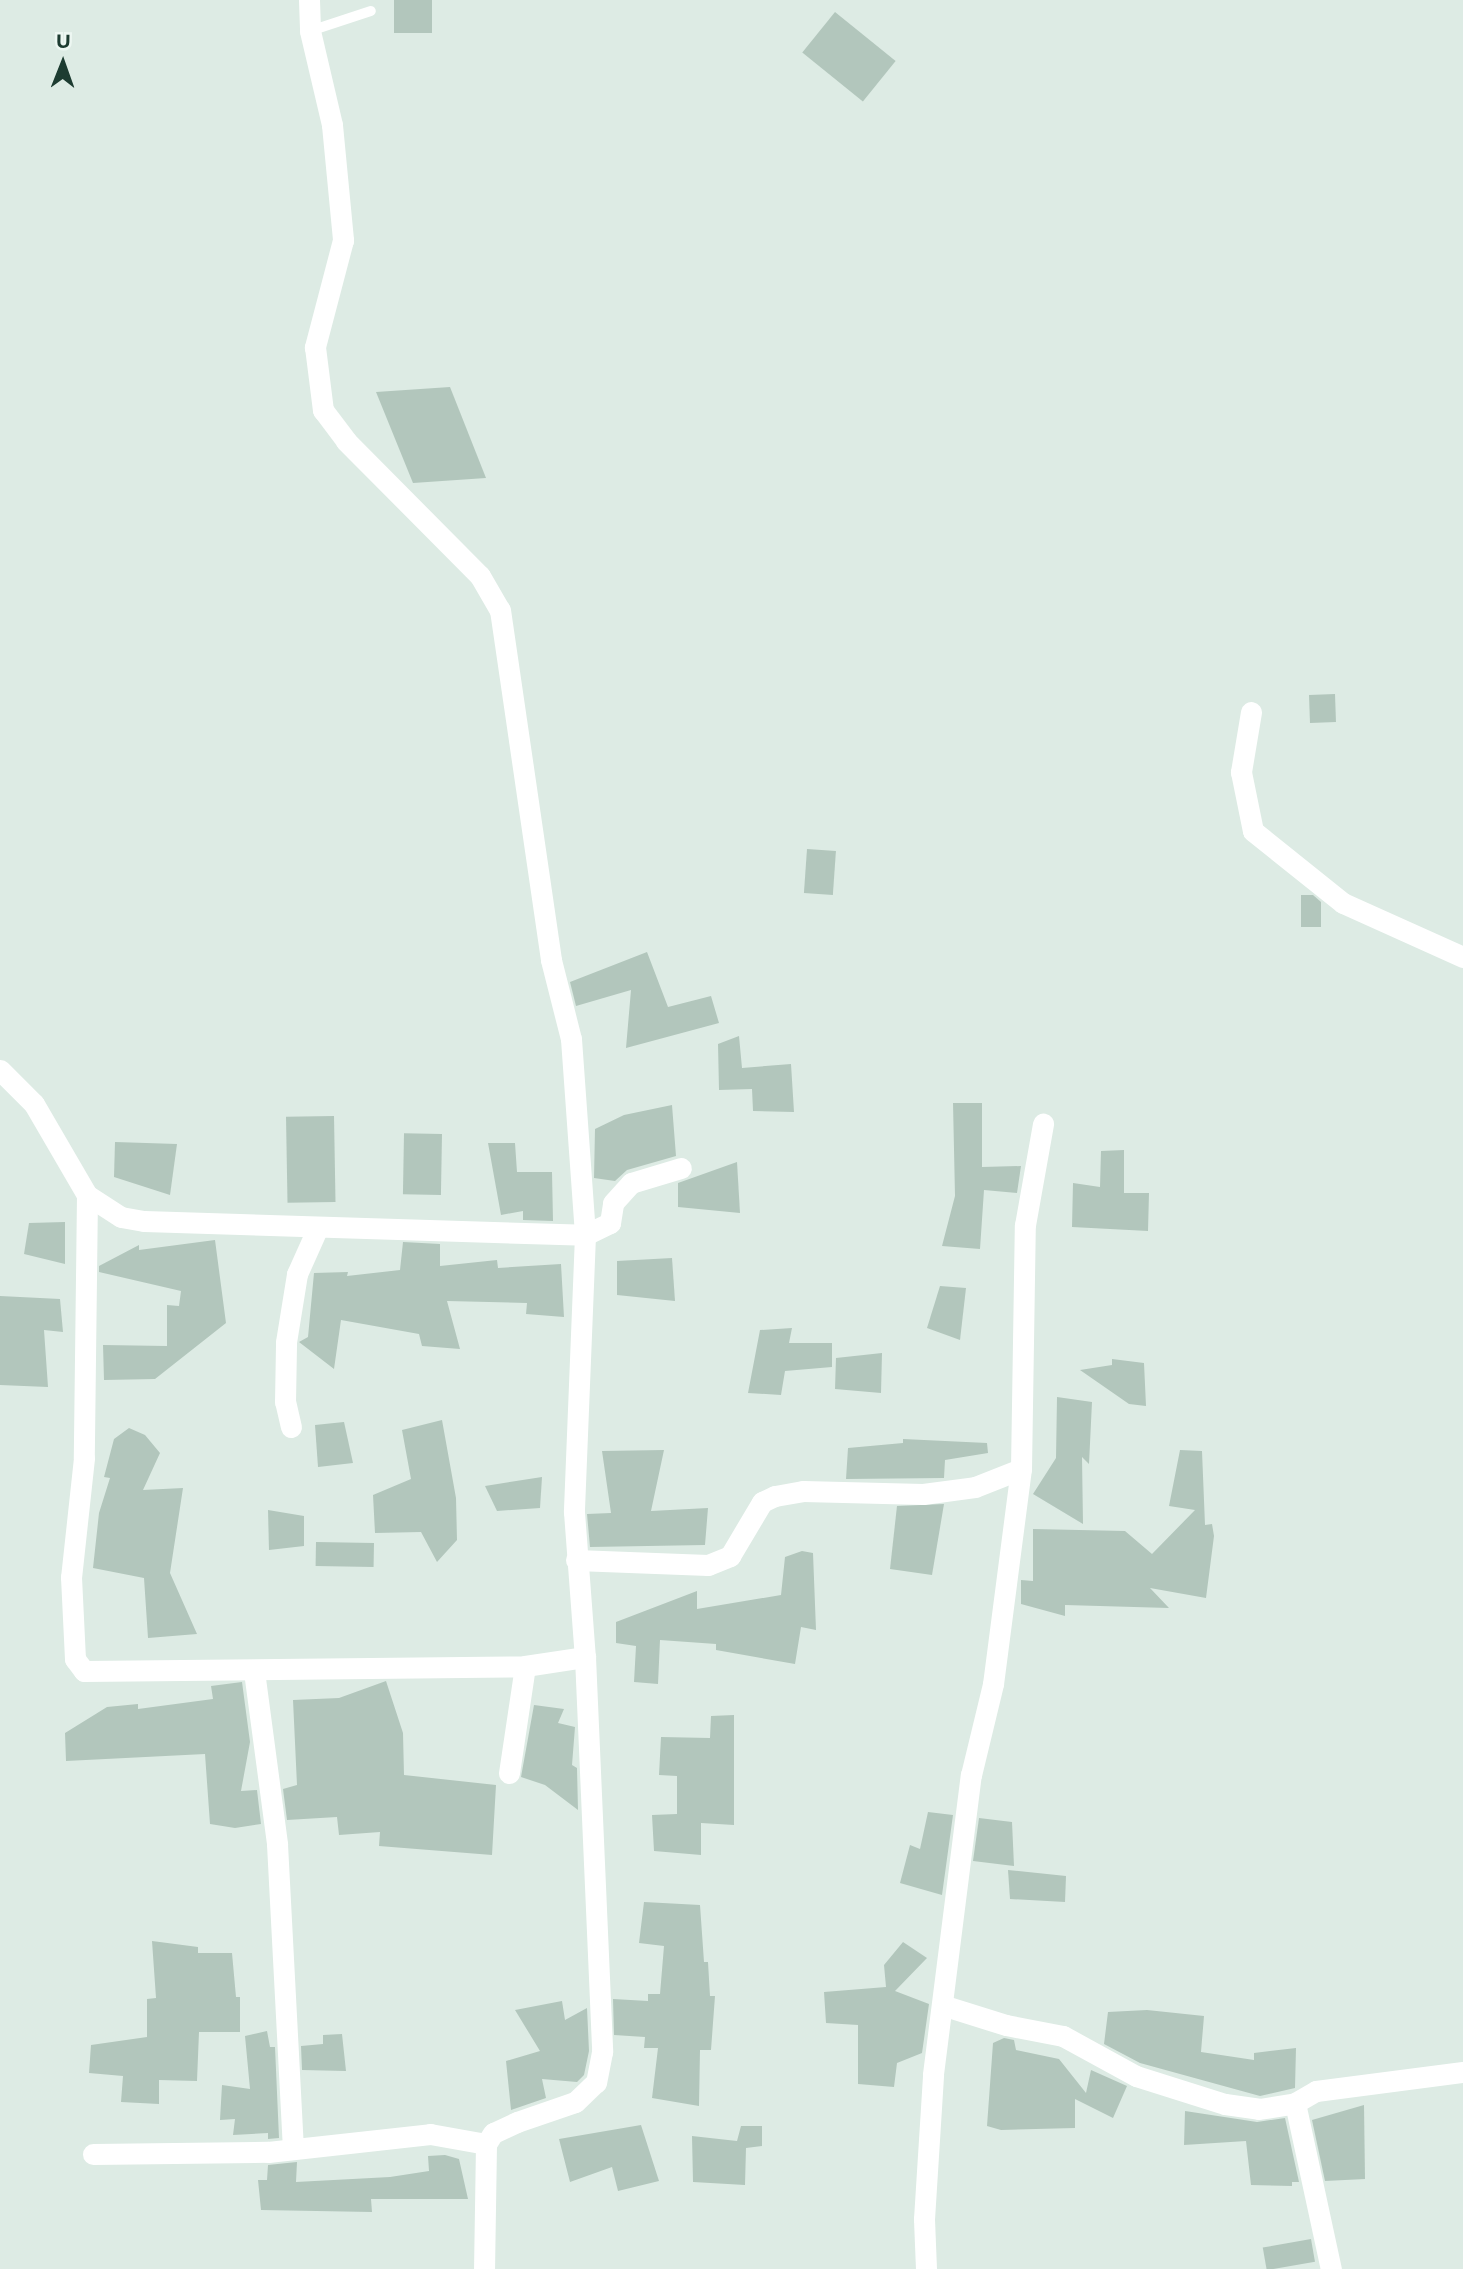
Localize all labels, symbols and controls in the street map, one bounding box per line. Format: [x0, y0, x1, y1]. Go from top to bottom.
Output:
north arrow [28, 28, 98, 98]
text: U [56, 30, 71, 53]

